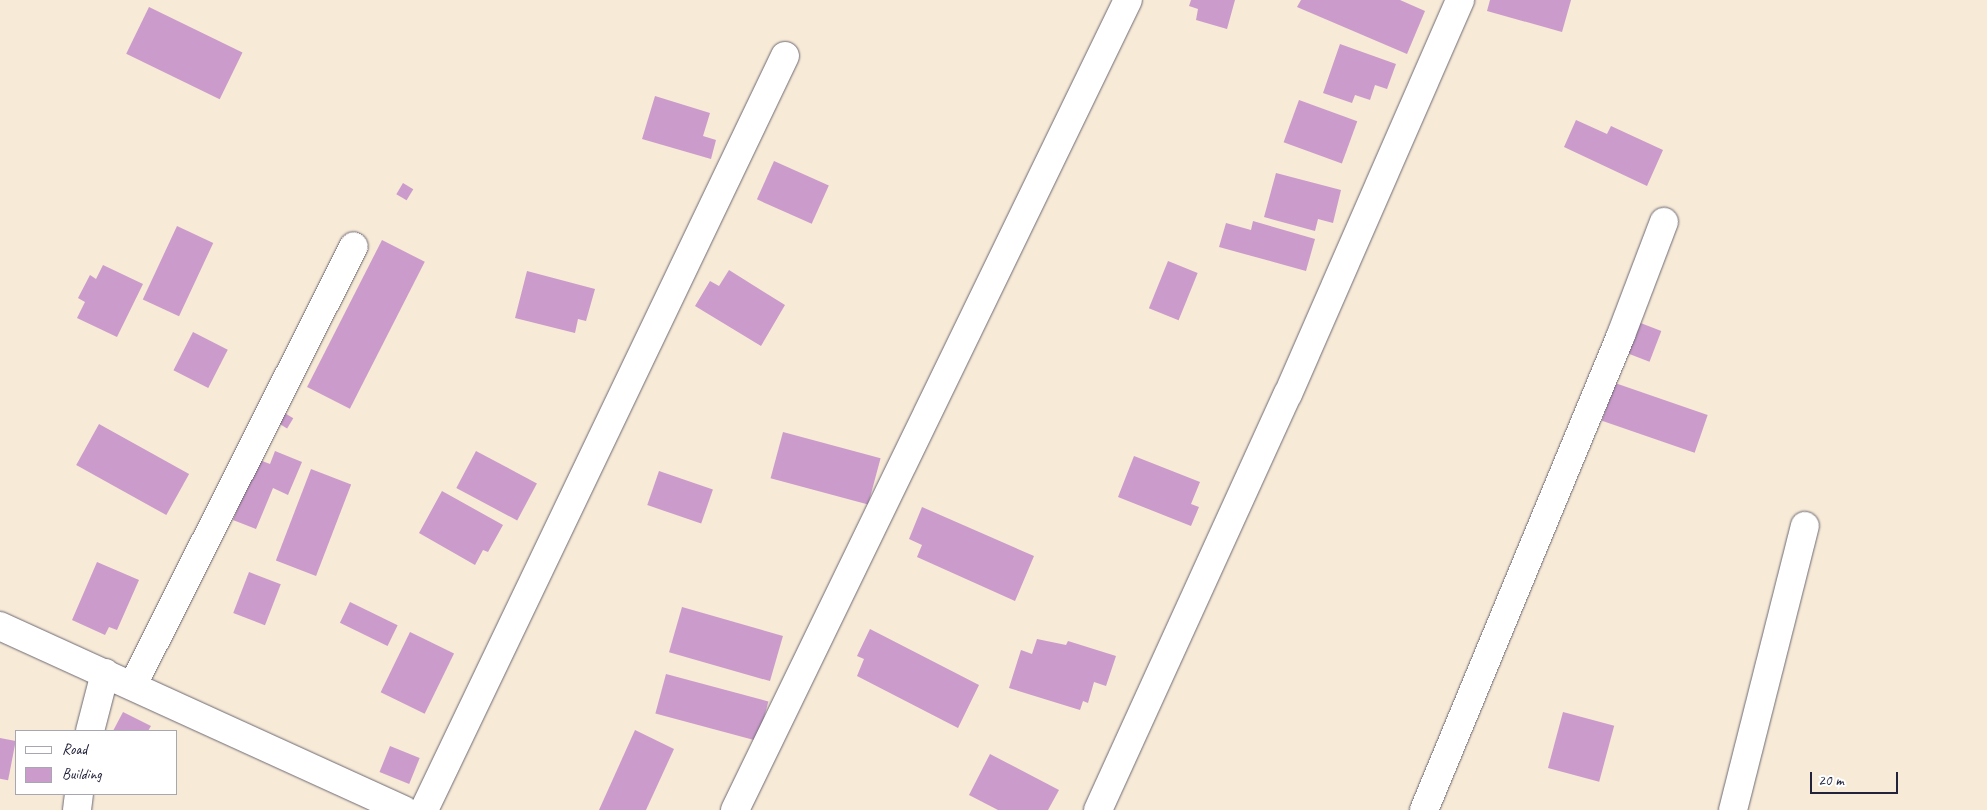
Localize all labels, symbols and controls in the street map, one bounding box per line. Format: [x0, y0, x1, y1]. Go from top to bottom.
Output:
legend [15, 730, 178, 795]
text: Road [62, 740, 87, 759]
scale bar [1812, 762, 1900, 794]
text: Building [62, 765, 101, 784]
text: 20 m [1818, 771, 1844, 790]

